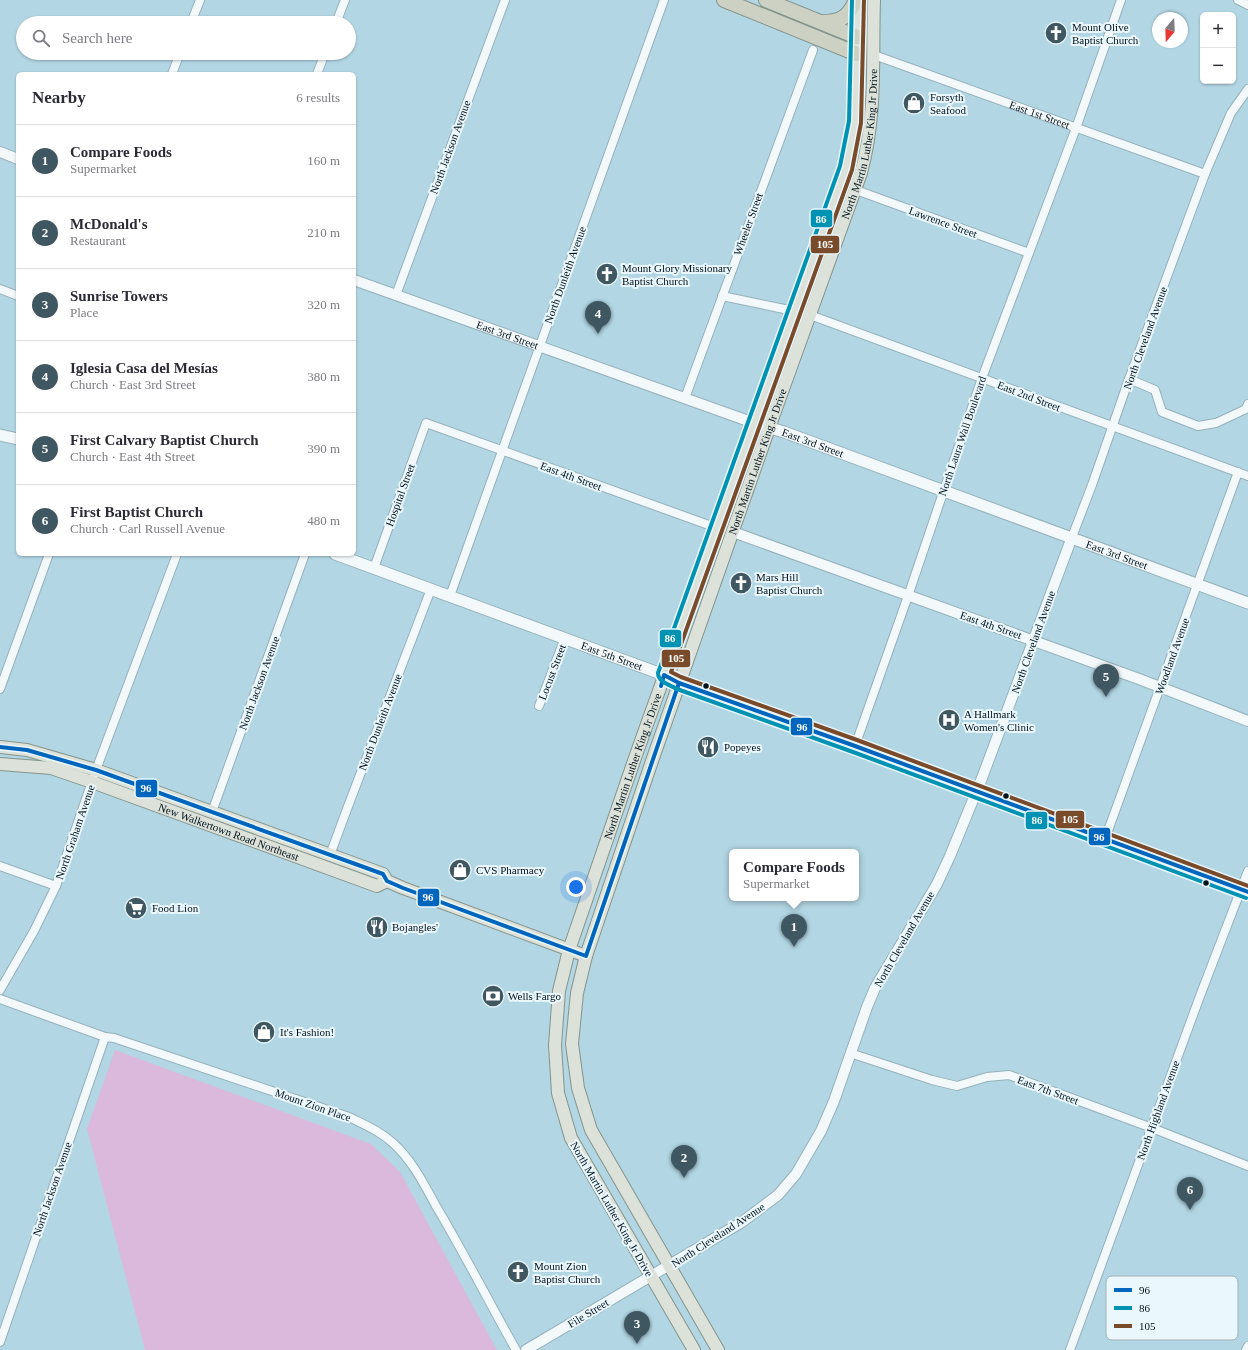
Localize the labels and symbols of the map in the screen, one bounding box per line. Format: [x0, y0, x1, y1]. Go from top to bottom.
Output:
north arrow [1152, 12, 1188, 48]
church icon: Mount Olive Baptist Church [1043, 20, 1069, 46]
place label: Mount Olive Baptist Church [1072, 21, 1139, 46]
street label: North Martin Luther King Jr Drive [839, 69, 879, 221]
shop icon: Forsyth Seafood [901, 90, 927, 116]
place label: Forsyth Seafood [930, 91, 967, 116]
street label: North Jackson Avenue [427, 98, 473, 195]
street label: East 1st Street [1008, 98, 1071, 131]
street label: Wheeler Street [731, 191, 765, 257]
street label: Lawrence Street [907, 204, 979, 240]
line badge: 86 [810, 209, 833, 228]
text: 86 [816, 213, 827, 225]
street label: North Dunleith Avenue [542, 225, 588, 325]
line badge: 105 [810, 235, 840, 254]
text: 105 [817, 238, 834, 250]
church icon: Mount Glory Missionary Baptist Church [594, 261, 620, 287]
place label: Mount Glory Missionary Baptist Church [622, 262, 733, 287]
street label: North Cleveland Avenue [1121, 285, 1169, 391]
pin: 4 [585, 301, 611, 334]
street label: East 3rd Street [475, 318, 540, 351]
street label: North Laura Wall Boulevard [936, 374, 988, 497]
street label: East 2nd Street [996, 378, 1062, 414]
street label: North Martin Luther King Jr Drive [726, 387, 789, 536]
street label: East 3rd Street [780, 426, 845, 459]
street label: East 4th Street [539, 459, 603, 493]
street label: Hospital Street [383, 462, 417, 528]
street label: East 3rd Street [1084, 538, 1149, 571]
church icon: Mars Hill Baptist Church [728, 570, 754, 596]
place label: Mars Hill Baptist Church [756, 571, 823, 596]
street label: North Cleveland Avenue [1009, 589, 1057, 695]
street label: East 4th Street [959, 609, 1023, 641]
street label: Woodland Avenue [1153, 616, 1191, 696]
line badge: 86 [659, 629, 682, 648]
text: 86 [665, 632, 676, 644]
street label: North Jackson Avenue [236, 634, 282, 731]
street label: East 5th Street [580, 639, 644, 673]
street label: Locust Street [536, 643, 568, 701]
line badge: 105 [661, 649, 691, 668]
text: 105 [668, 652, 685, 664]
pin: 5 [1093, 664, 1119, 697]
street label: North Dunleith Avenue [356, 672, 404, 772]
unlabelled marker [701, 681, 711, 691]
street label: North Martin Luther King Jr Drive [602, 691, 664, 841]
hospital icon: A Hallmark Women's Clinic [936, 707, 962, 733]
place label: A Hallmark Women's Clinic [964, 708, 1034, 733]
line badge: 96 [790, 717, 813, 736]
text: 96 [797, 721, 808, 733]
restaurant icon: Popeyes [695, 734, 721, 760]
place label: Popeyes [724, 741, 761, 753]
line badge: 96 [135, 779, 158, 798]
text: 96 [141, 782, 152, 794]
street label: North Graham Avenue [53, 783, 97, 881]
unlabelled marker [1001, 791, 1011, 801]
street label: New Walkertown Road Northeast [157, 801, 300, 863]
line badge: 105 [1055, 810, 1085, 829]
line badge: 86 [1025, 811, 1048, 830]
text: 105 [1062, 813, 1079, 825]
text: 86 [1032, 814, 1043, 826]
line badge: 96 [1088, 827, 1111, 846]
text: 96 [1094, 831, 1105, 843]
shop icon: CVS Pharmacy [447, 857, 473, 883]
place label: CVS Pharmacy [476, 864, 545, 876]
your location [566, 877, 586, 897]
unlabelled marker [1201, 878, 1211, 888]
line badge: 96 [417, 888, 440, 907]
street label: North Cleveland Avenue [872, 889, 936, 989]
text: 96 [423, 891, 434, 903]
supermarket icon: Food Lion [123, 895, 149, 921]
place label: Food Lion [152, 902, 199, 914]
restaurant icon: Bojangles' [364, 914, 390, 940]
pin: 1 [781, 914, 807, 947]
place label: Bojangles' [392, 921, 438, 933]
bank icon: Wells Fargo [480, 983, 506, 1009]
place label: Wells Fargo [508, 990, 561, 1002]
shop icon: It's Fashion! [251, 1019, 277, 1045]
place label: It's Fashion! [280, 1026, 334, 1038]
street label: North Highland Avenue [1134, 1059, 1182, 1161]
street label: East 7th Street [1016, 1073, 1080, 1107]
street label: Mount Zion Place [273, 1086, 353, 1124]
street label: North Martin Luther King Jr Drive [568, 1139, 656, 1279]
street label: North Jackson Avenue [30, 1140, 74, 1238]
pin: 2 [671, 1145, 697, 1178]
pin: 6 [1177, 1177, 1203, 1210]
street label: North Cleveland Avenue [669, 1200, 767, 1270]
church icon: Mount Zion Baptist Church [505, 1259, 531, 1285]
place label: Mount Zion Baptist Church [534, 1260, 601, 1285]
legend [1106, 1276, 1238, 1340]
text: 96 [1139, 1284, 1151, 1296]
street label: File Street [565, 1296, 611, 1330]
text: 86 [1139, 1302, 1151, 1314]
pin: 3 [624, 1311, 650, 1344]
text: 105 [1139, 1320, 1156, 1332]

